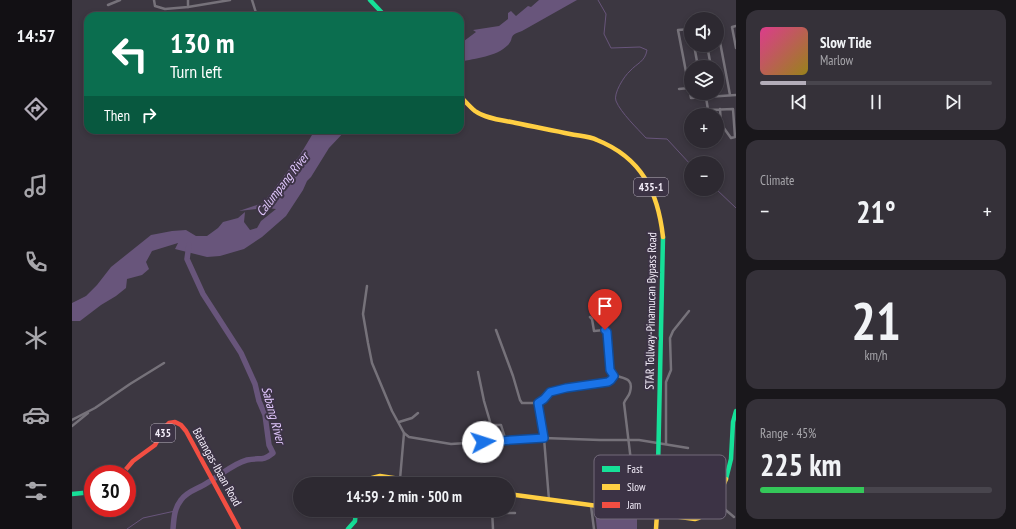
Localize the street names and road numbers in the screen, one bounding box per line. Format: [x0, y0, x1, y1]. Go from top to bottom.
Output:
road number: 435-1 [634, 178, 668, 196]
street label: STAR Tollway-Pinamucan Bypass Road [642, 232, 659, 390]
road number: 435 [151, 424, 175, 442]
street label: Batangas-Ibaan Road [190, 425, 245, 509]

